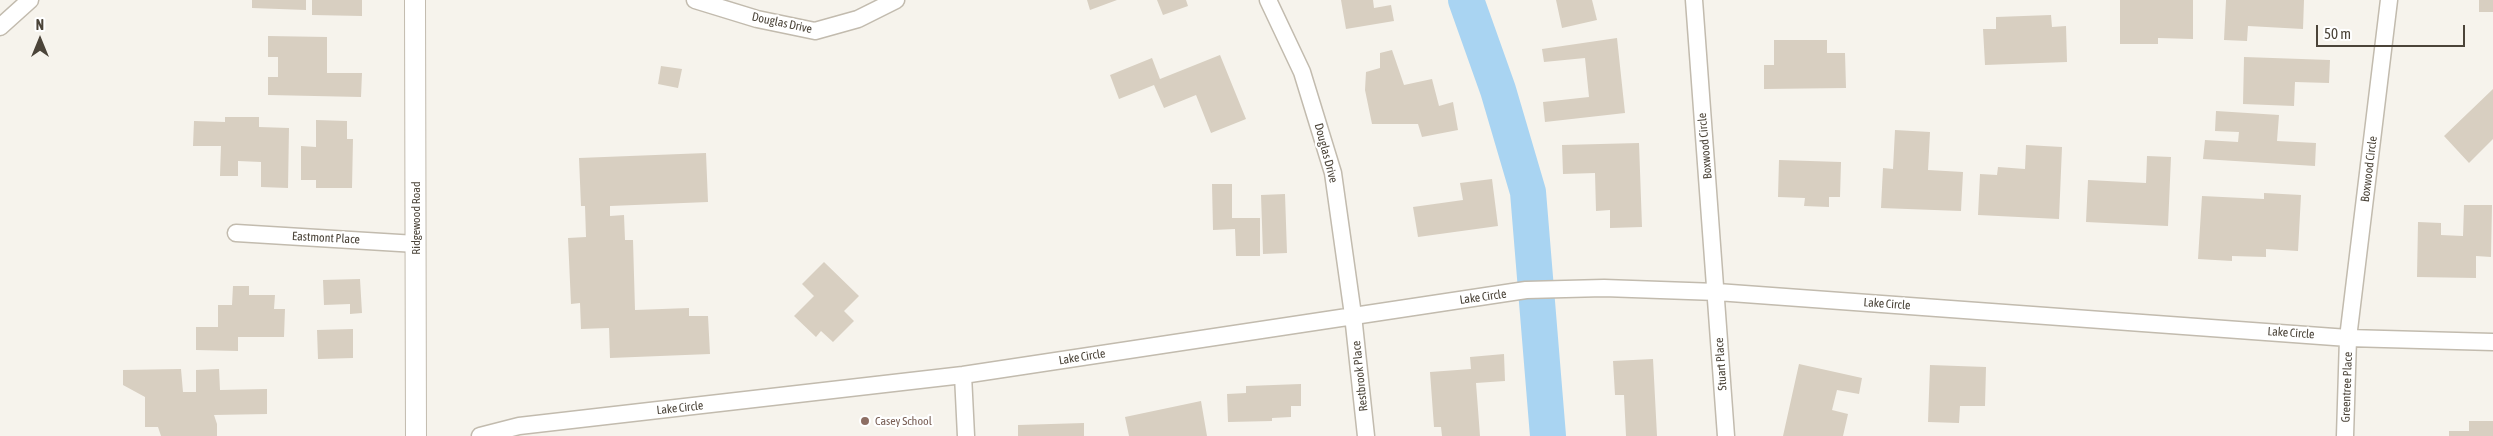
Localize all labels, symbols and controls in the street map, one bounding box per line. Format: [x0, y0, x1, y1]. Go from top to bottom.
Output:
street label: Douglas Drive [751, 10, 813, 36]
north arrow [15, 15, 65, 65]
scale bar [2318, 15, 2467, 47]
text: N [36, 17, 44, 33]
text: 50 m [2324, 25, 2351, 42]
street label: Boxwood Circle [1695, 112, 1715, 180]
street label: Douglas Drive [1311, 122, 1341, 184]
street label: Boxwood Circle [2358, 135, 2380, 203]
street label: Ridgewood Road [409, 181, 423, 255]
street label: Eastmont Place [292, 229, 360, 247]
street label: Lake Circle [1459, 287, 1507, 307]
street label: Lake Circle [1863, 295, 1911, 313]
street label: Lake Circle [2267, 324, 2315, 342]
street label: Stuart Place [1712, 337, 1730, 391]
street label: Restbrook Place [1349, 340, 1371, 412]
street label: Lake Circle [1058, 346, 1106, 368]
street label: Greentree Place [2339, 351, 2355, 423]
street label: Lake Circle [656, 398, 704, 418]
place label: Casey School [875, 414, 932, 428]
marker: Casey School [859, 415, 871, 427]

